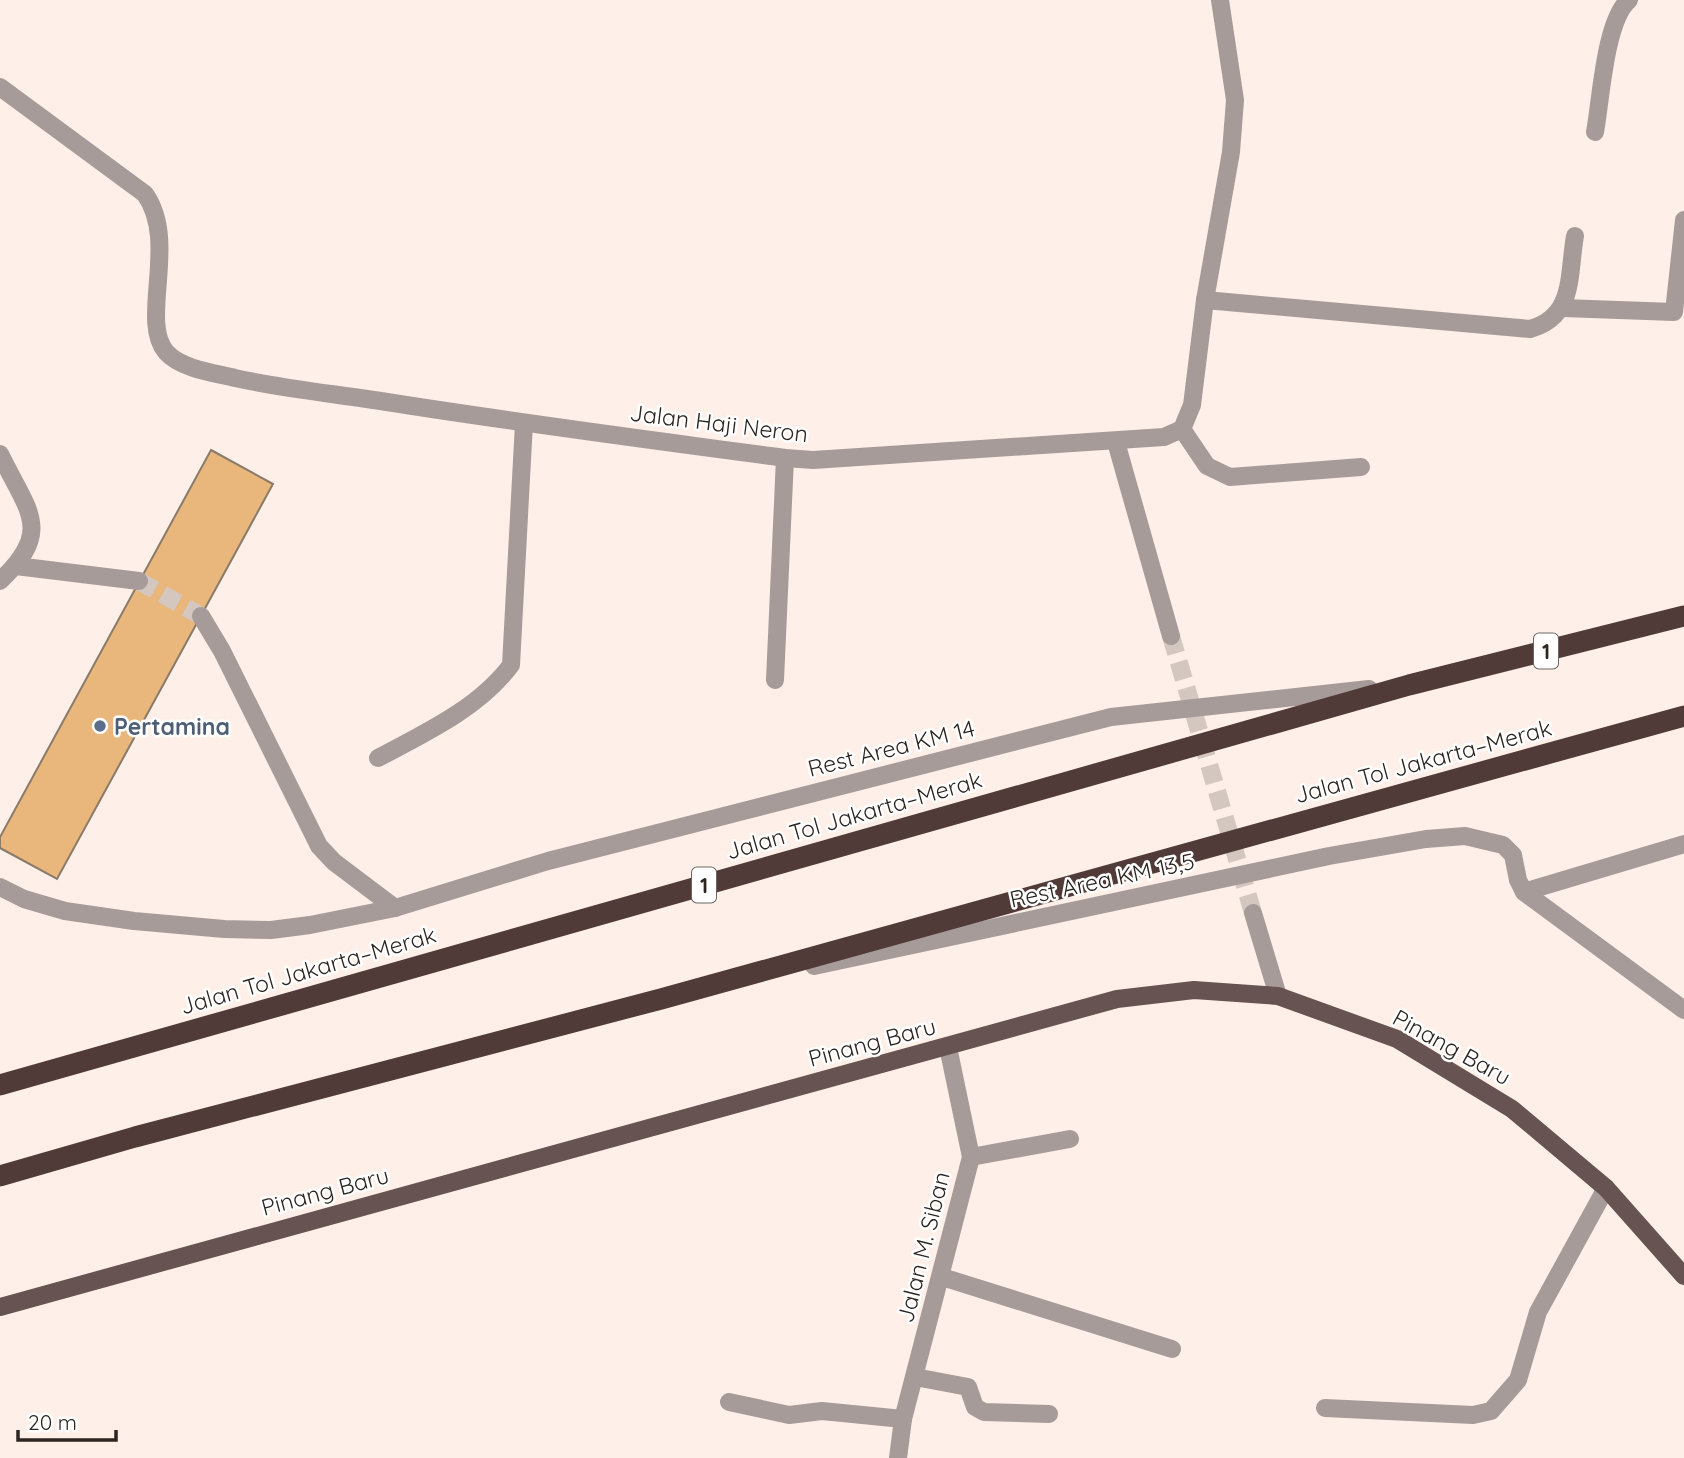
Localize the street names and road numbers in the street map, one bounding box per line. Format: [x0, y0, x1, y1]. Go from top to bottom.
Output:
street label: Jalan Haji Neron [628, 398, 810, 448]
road number: 1 [1534, 634, 1558, 668]
street label: Rest Area KM 14 [805, 713, 977, 783]
street label: Jalan Tol Jakarta–Merak [1291, 713, 1555, 809]
street label: Jalan Tol Jakarta–Merak [723, 765, 985, 865]
street label: Rest Area KM 13,5 [1007, 846, 1197, 914]
road number: 1 [692, 868, 716, 903]
street label: Jalan Tol Jakarta–Merak [177, 920, 439, 1020]
street label: Pinang Baru [1388, 1003, 1516, 1091]
street label: Pinang Baru [805, 1011, 939, 1073]
street label: Pinang Baru [258, 1160, 392, 1222]
street label: Jalan M. Siban [890, 1169, 956, 1325]

